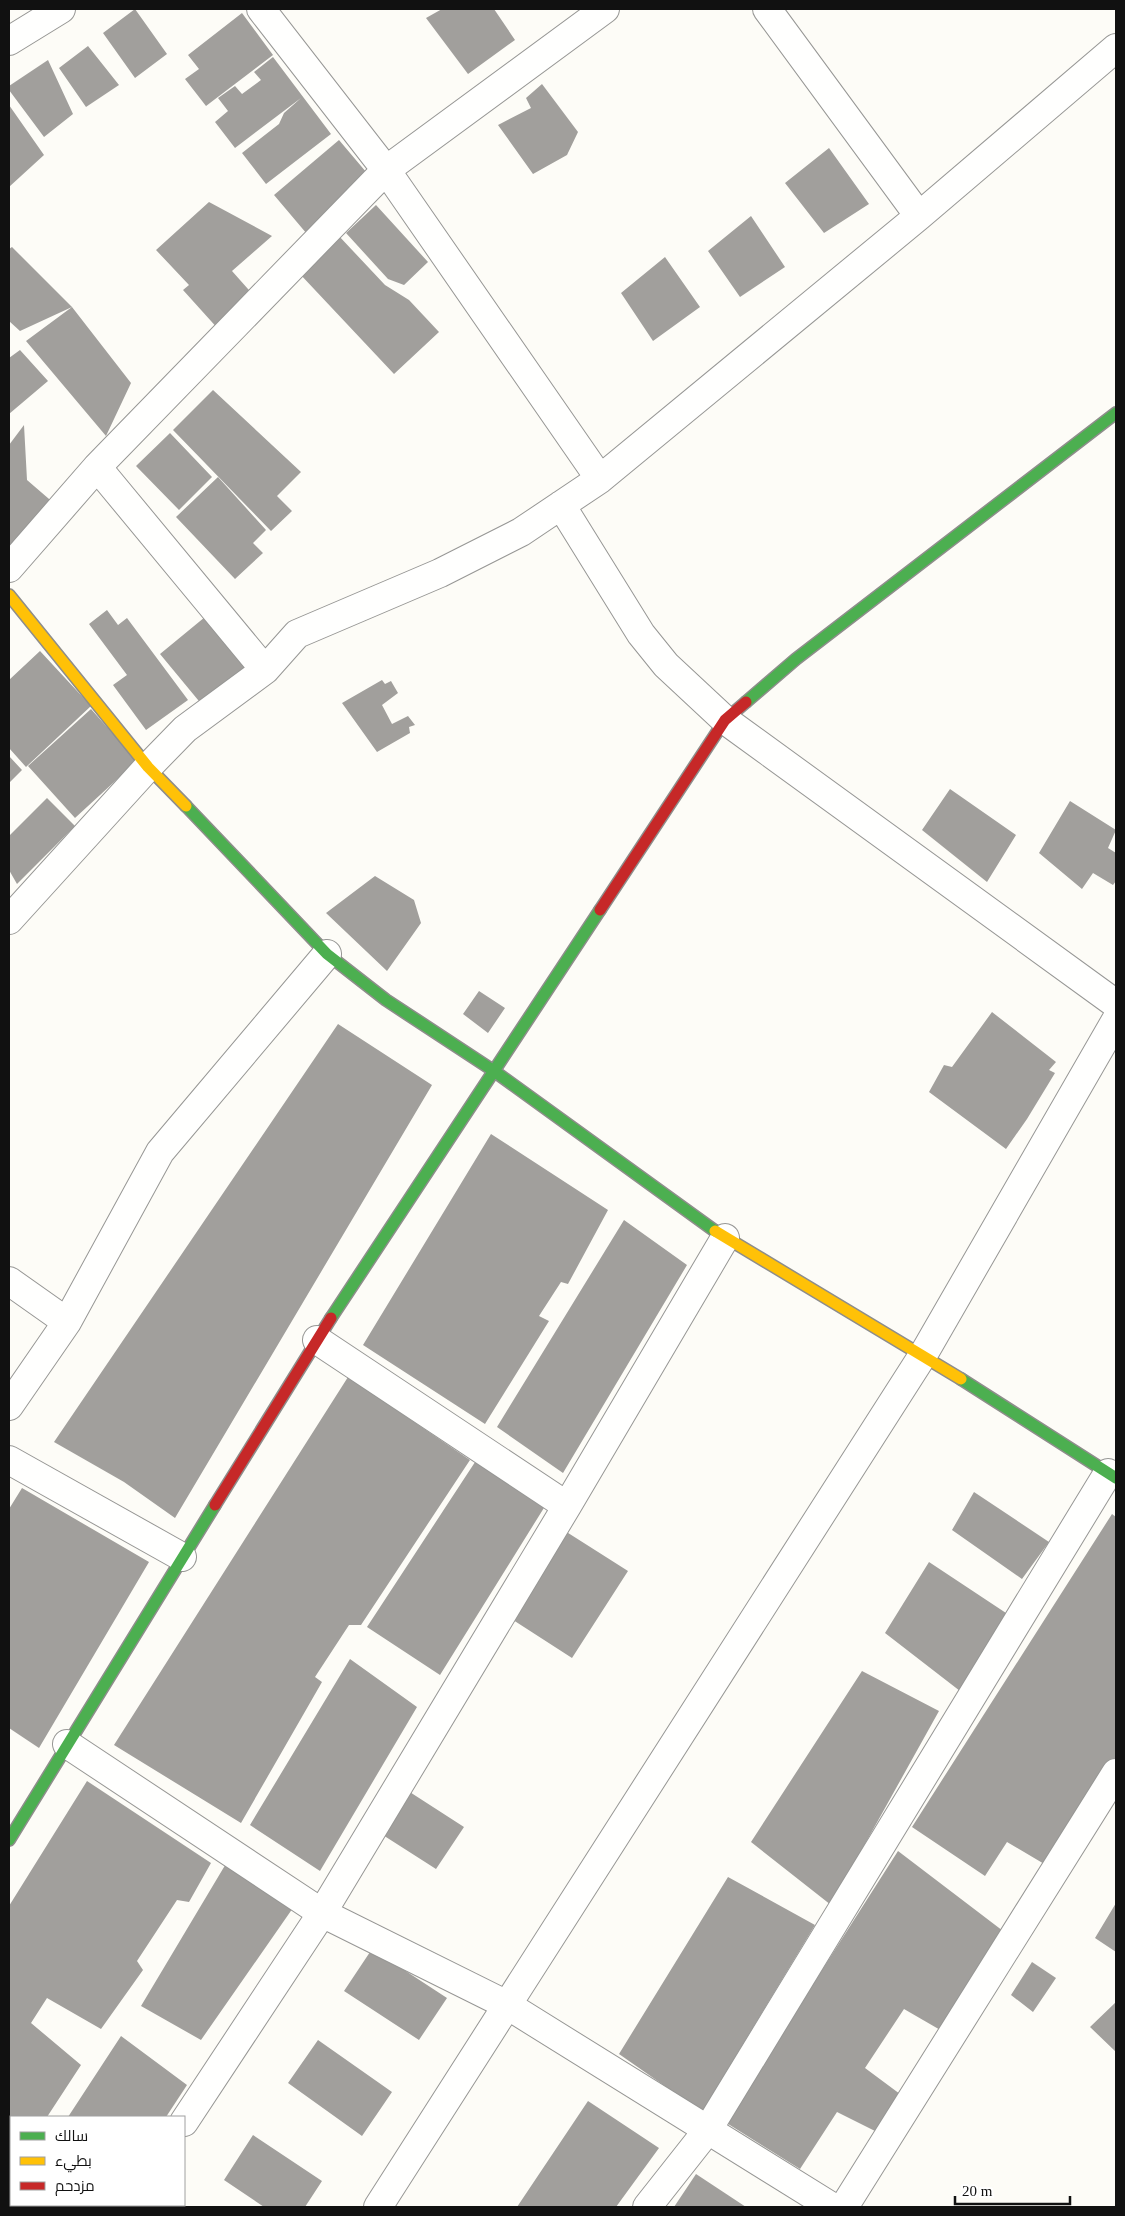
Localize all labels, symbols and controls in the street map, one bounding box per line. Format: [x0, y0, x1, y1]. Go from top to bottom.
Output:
legend [10, 2116, 185, 2206]
text: سالك [55, 2128, 88, 2144]
text: بطيء [55, 2153, 92, 2173]
scale bar [955, 2174, 1070, 2206]
text: مزدحم [55, 2178, 95, 2196]
text: 20 m [962, 2183, 993, 2199]

